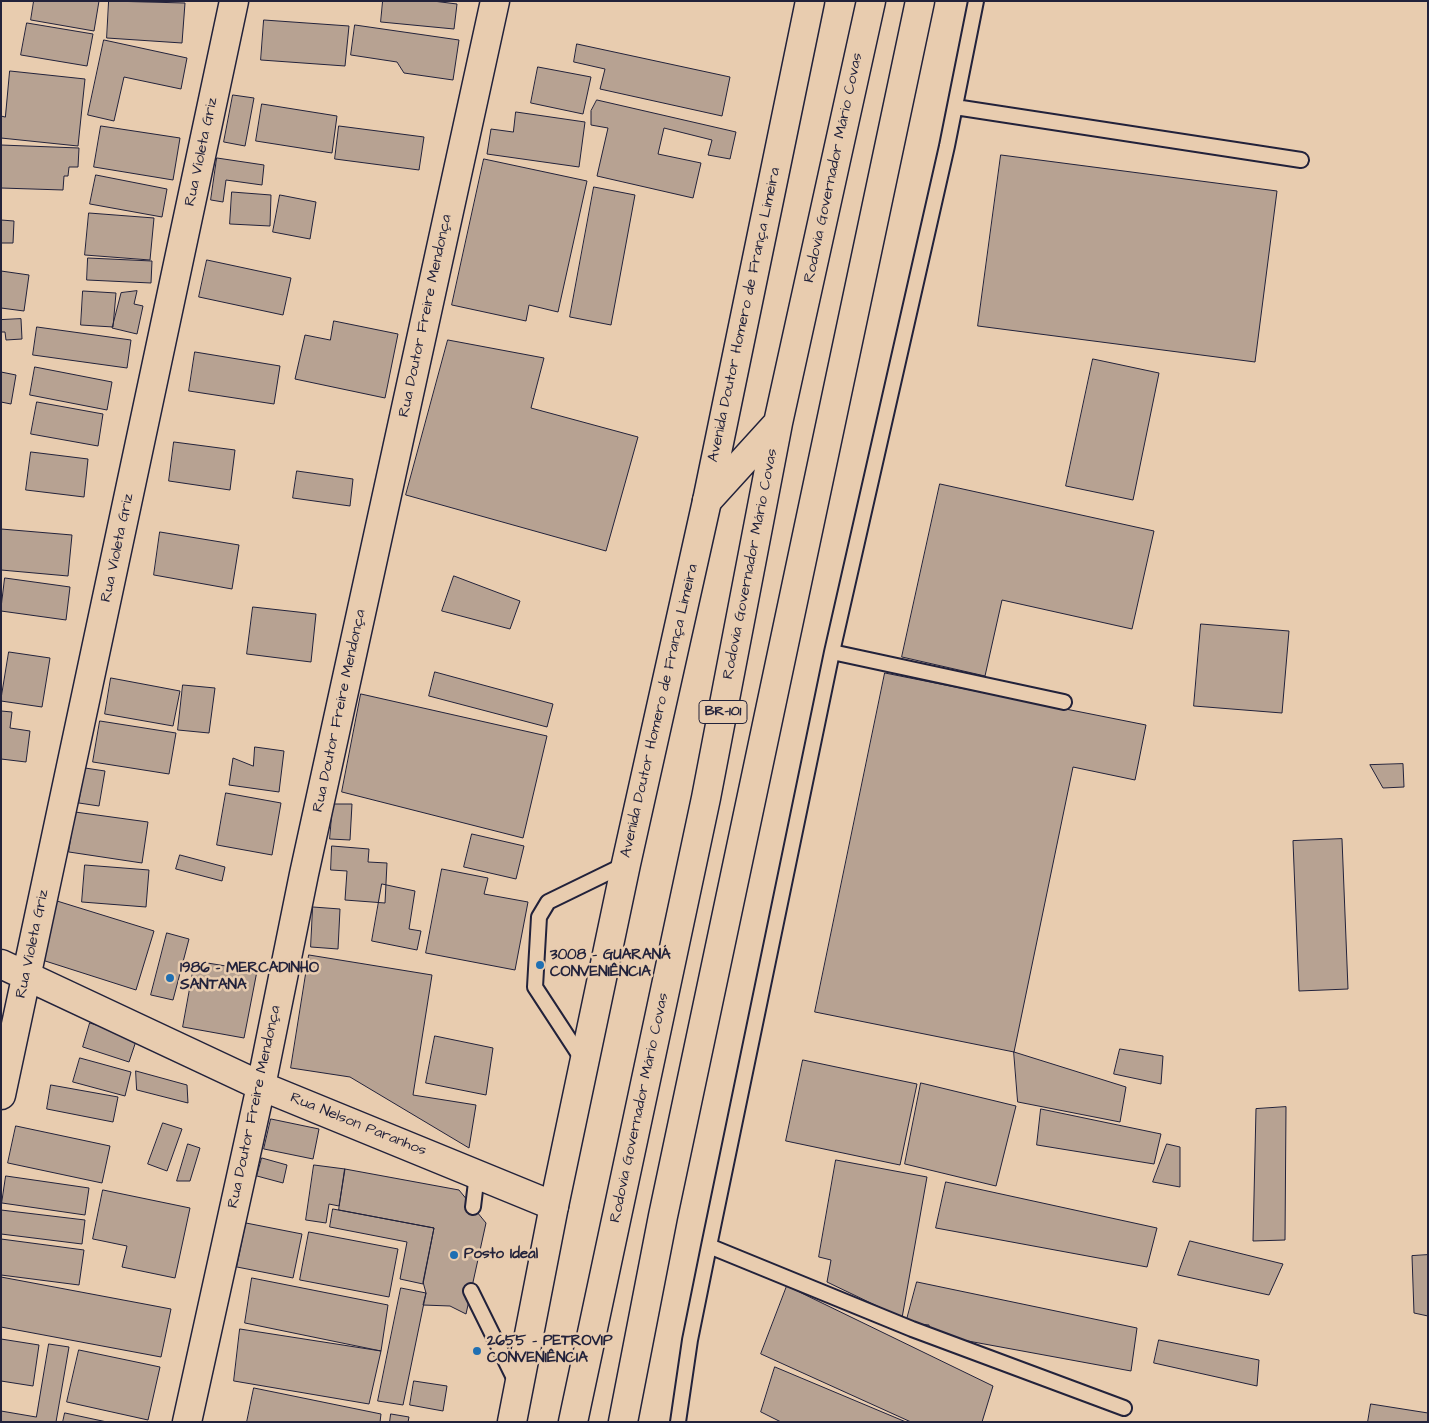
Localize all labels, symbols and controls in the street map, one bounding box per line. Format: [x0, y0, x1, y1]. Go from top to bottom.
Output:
street label: Rodovia Governador Mário Covas [801, 51, 867, 285]
street label: Rua Violeta Griz [182, 96, 222, 208]
street label: Avenida Doutor Homero de França Limeira [705, 166, 785, 464]
street label: Rua Doutor Freire Mendonça [396, 213, 456, 419]
street label: Rodovia Governador Mário Covas [720, 447, 782, 681]
street label: Rua Violeta Griz [98, 492, 138, 604]
street label: Avenida Doutor Homero de França Limeira [617, 563, 703, 859]
street label: Rua Doutor Freire Mendonça [310, 608, 370, 814]
road number: BR-101 [699, 700, 747, 724]
street label: Rua Violeta Griz [13, 888, 53, 1000]
place label: 3008 - GUARANÁ CONVENIÊNCIA [550, 947, 671, 982]
marker: 3008 - GUARANÁ CONVENIÊNCIA [534, 959, 546, 971]
place label: 1986 - MERCADINHO SANTANA [180, 960, 319, 995]
marker: 1986 - MERCADINHO SANTANA [164, 972, 176, 984]
street label: Rodovia Governador Mário Covas [607, 991, 673, 1225]
street label: Rua Doutor Freire Mendonça [225, 1004, 285, 1210]
street label: Rua Nelson Paranhos [287, 1089, 429, 1161]
place label: Posto Ideal [464, 1246, 538, 1264]
marker: Posto Ideal [448, 1249, 460, 1261]
place label: 2655 - PETROVIP CONVENIÊNCIA [487, 1333, 613, 1368]
marker: 2655 - PETROVIP CONVENIÊNCIA [471, 1345, 483, 1357]

